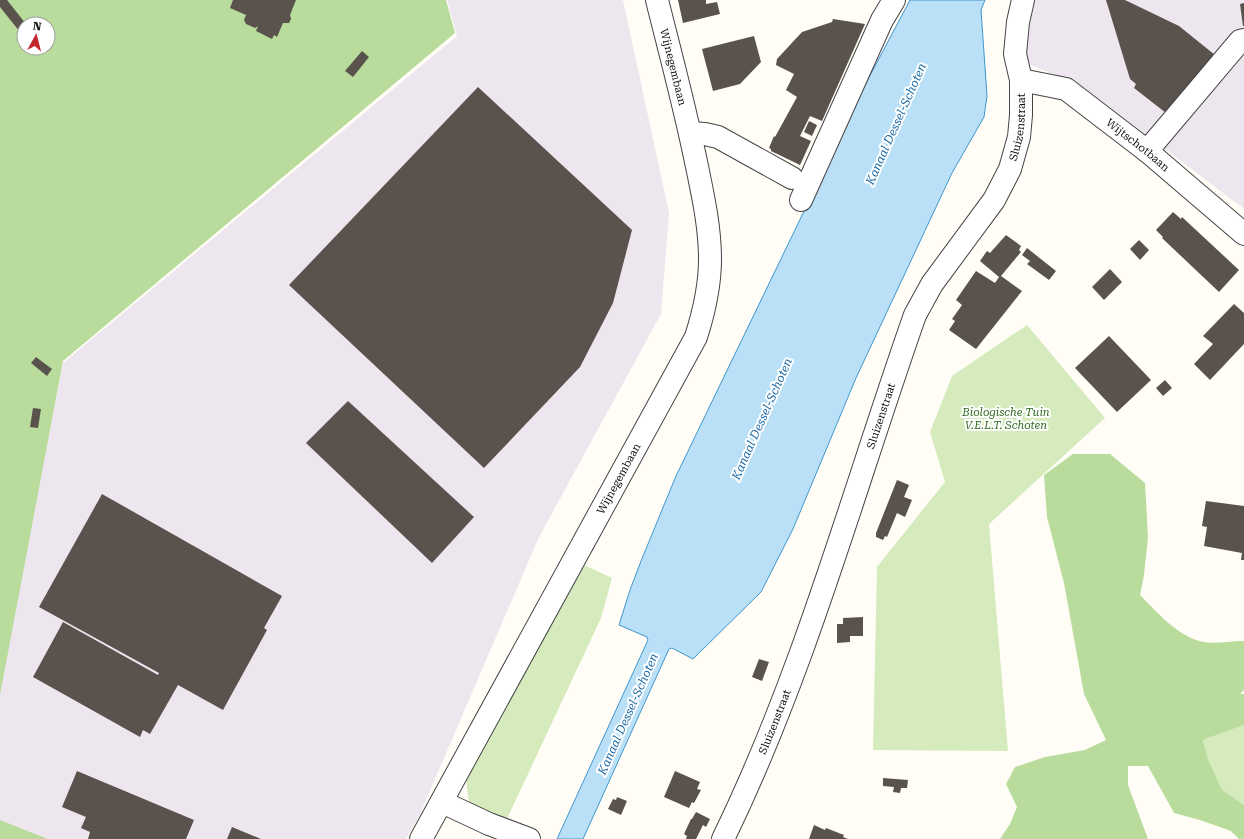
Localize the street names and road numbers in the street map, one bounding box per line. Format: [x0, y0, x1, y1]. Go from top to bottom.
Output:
street label: Wijnegembaan [657, 27, 689, 107]
street label: Sluizenstraat [1006, 93, 1028, 162]
street label: Wijtschotbaan [1104, 116, 1172, 174]
street label: Sluizenstraat [864, 381, 898, 450]
street label: Wijnegembaan [594, 441, 643, 516]
street label: Sluizenstraat [756, 688, 793, 756]

